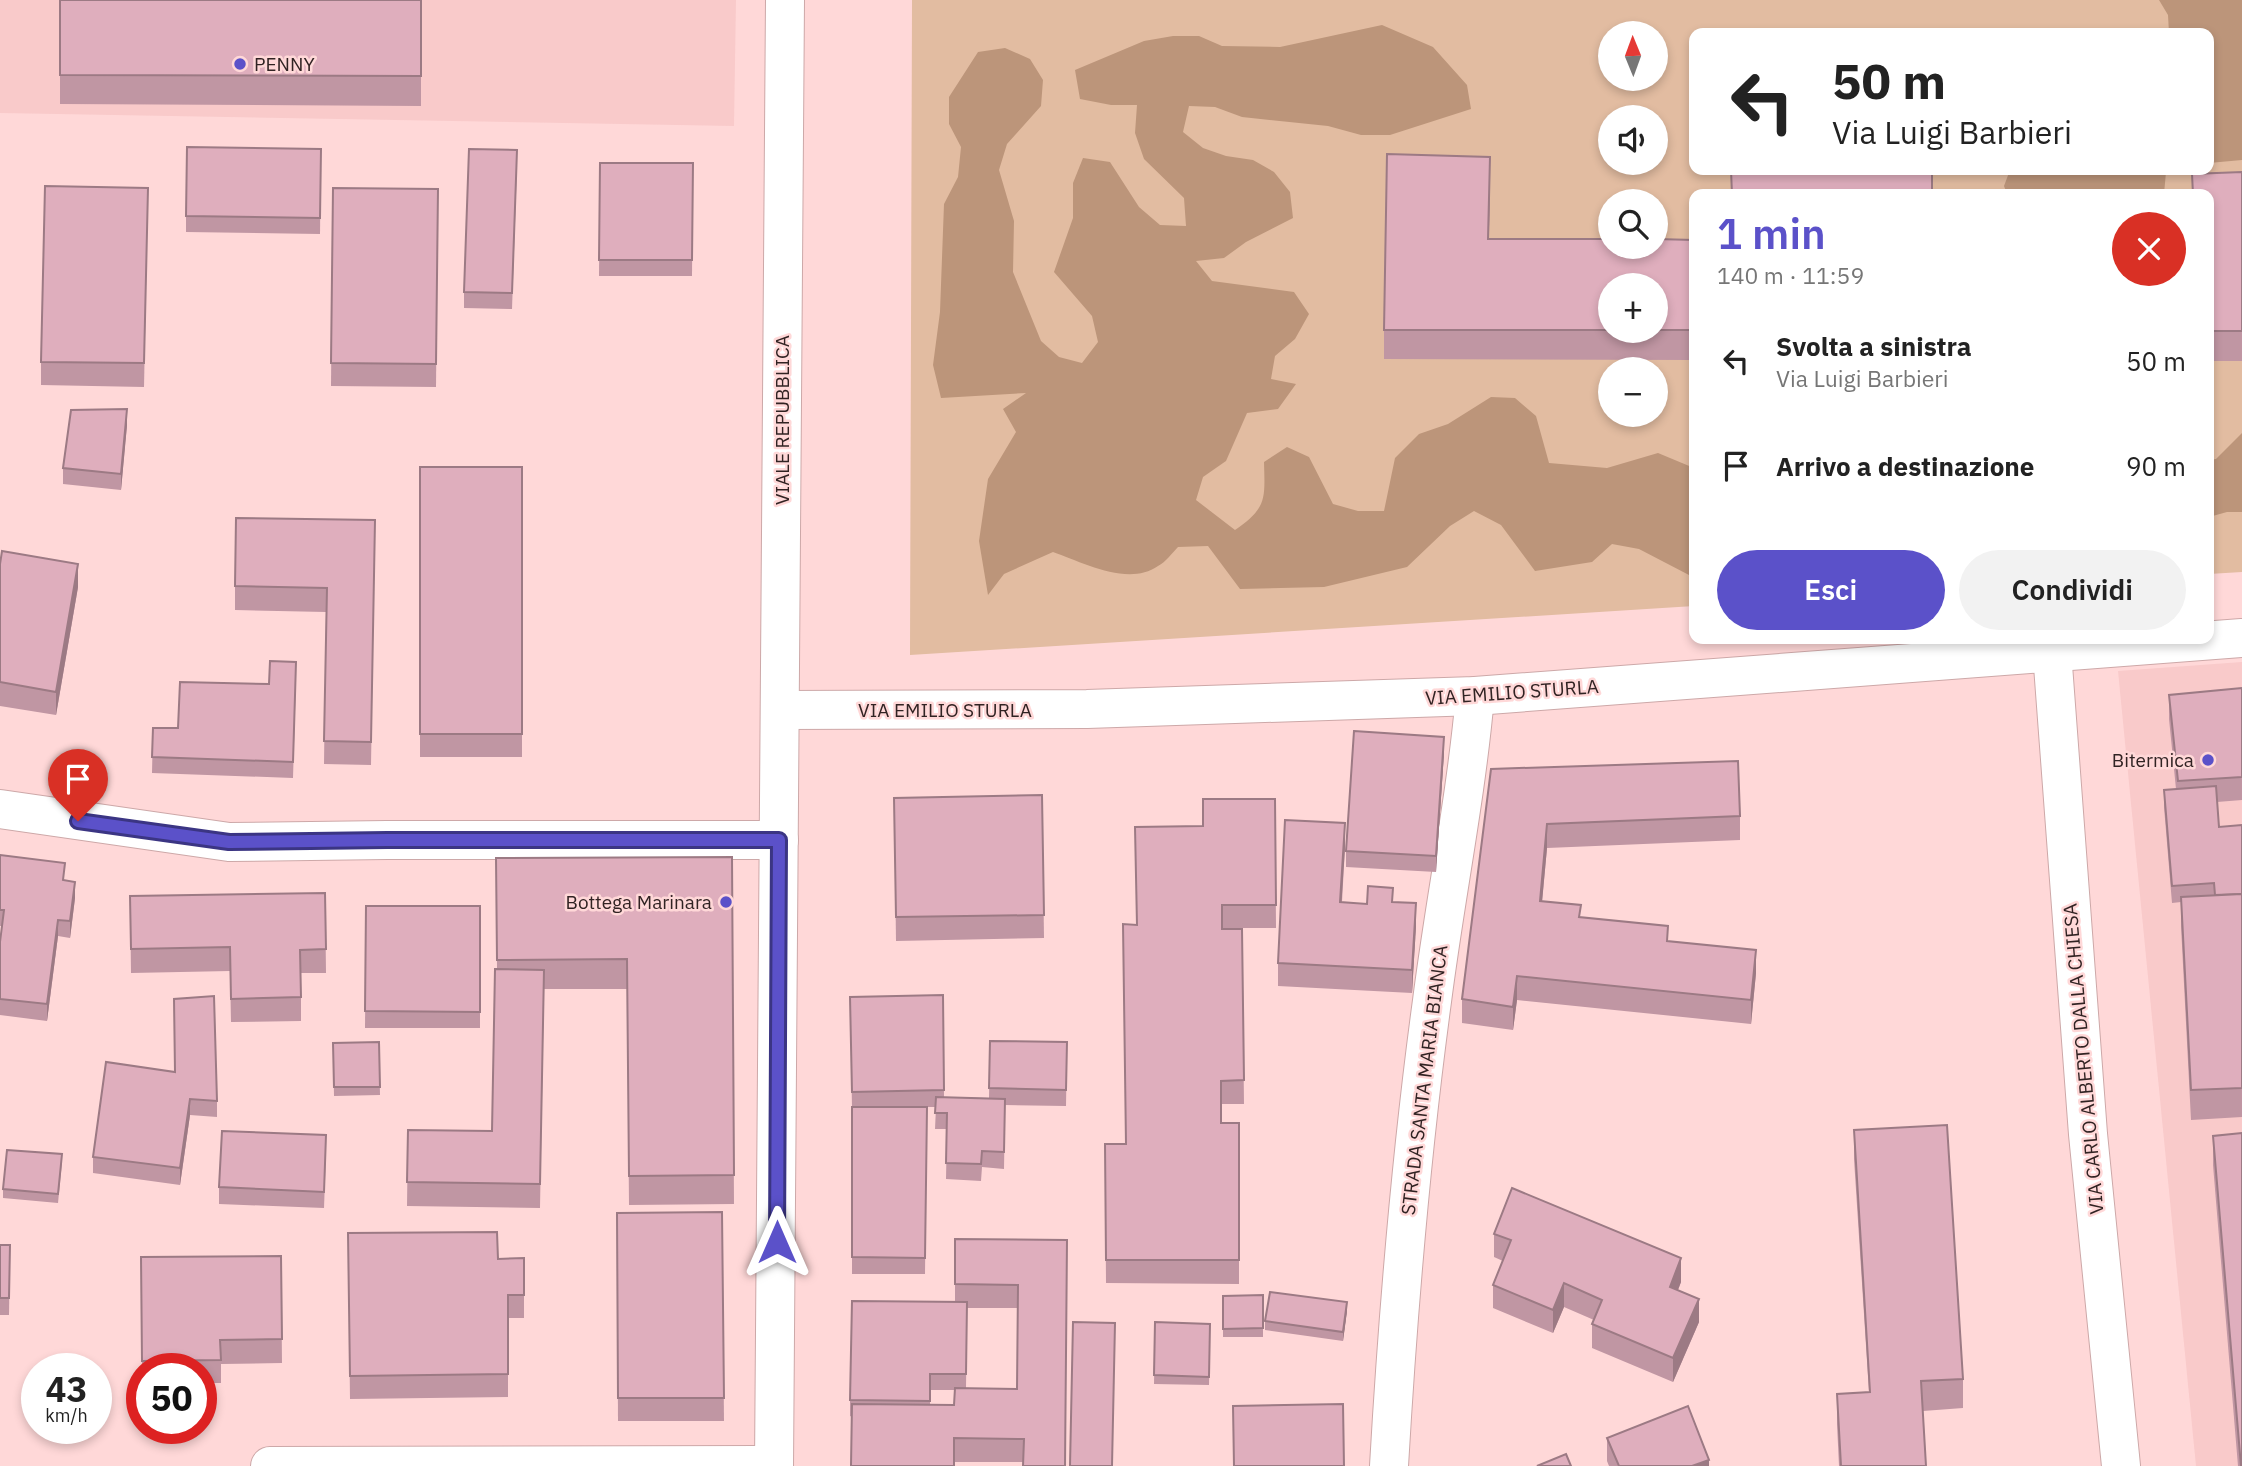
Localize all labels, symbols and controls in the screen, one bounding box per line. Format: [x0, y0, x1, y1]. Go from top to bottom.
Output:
north arrow [1598, 21, 1668, 91]
map controls [1598, 21, 1668, 427]
text: 50 m [1832, 49, 1946, 112]
place label: PENNY [254, 52, 315, 76]
marker: PENNY [232, 56, 248, 72]
icon: left [1717, 56, 1808, 147]
button: sound [1598, 105, 1668, 175]
text: Via Luigi Barbieri [1832, 111, 2072, 153]
button: search [1598, 189, 1668, 259]
text: 1 min [1717, 206, 1826, 261]
button: close [2112, 212, 2186, 286]
text: 140 m · 11:59 [1717, 260, 1864, 290]
button: + [1598, 273, 1668, 343]
text: Svolta a sinistra [1776, 329, 1972, 363]
street label: VIALE REPUBBLICA [770, 335, 794, 505]
icon: left [1717, 342, 1755, 380]
text: 50 m [2126, 344, 2186, 378]
button: − [1598, 357, 1668, 427]
text: Via Luigi Barbieri [1776, 363, 1949, 393]
icon: arrive [1717, 447, 1755, 485]
text: Arrivo a destinazione [1776, 449, 2034, 483]
text: 90 m [2126, 449, 2186, 483]
button: Esci [1717, 550, 1945, 630]
button: Condividi [1959, 550, 2186, 630]
street label: VIA EMILIO STURLA [1424, 674, 1600, 710]
street label: VIA EMILIO STURLA [858, 698, 1032, 722]
place label: Bitermica [2112, 748, 2194, 772]
pin [48, 749, 108, 821]
marker: Bitermica [2200, 752, 2216, 768]
icon: arrive [59, 760, 97, 798]
place label: Bottega Marinara [566, 890, 712, 914]
marker: Bottega Marinara [718, 894, 734, 910]
street label: VIA CARLO ALBERTO DALLA CHIESA [2057, 903, 2109, 1215]
street label: STRADA SANTA MARIA BIANCA [1396, 944, 1452, 1216]
position arrow [740, 1205, 814, 1279]
speed limit sign: 50 [126, 1353, 217, 1444]
text: 43 [45, 1366, 88, 1412]
text: km/h [45, 1404, 88, 1427]

